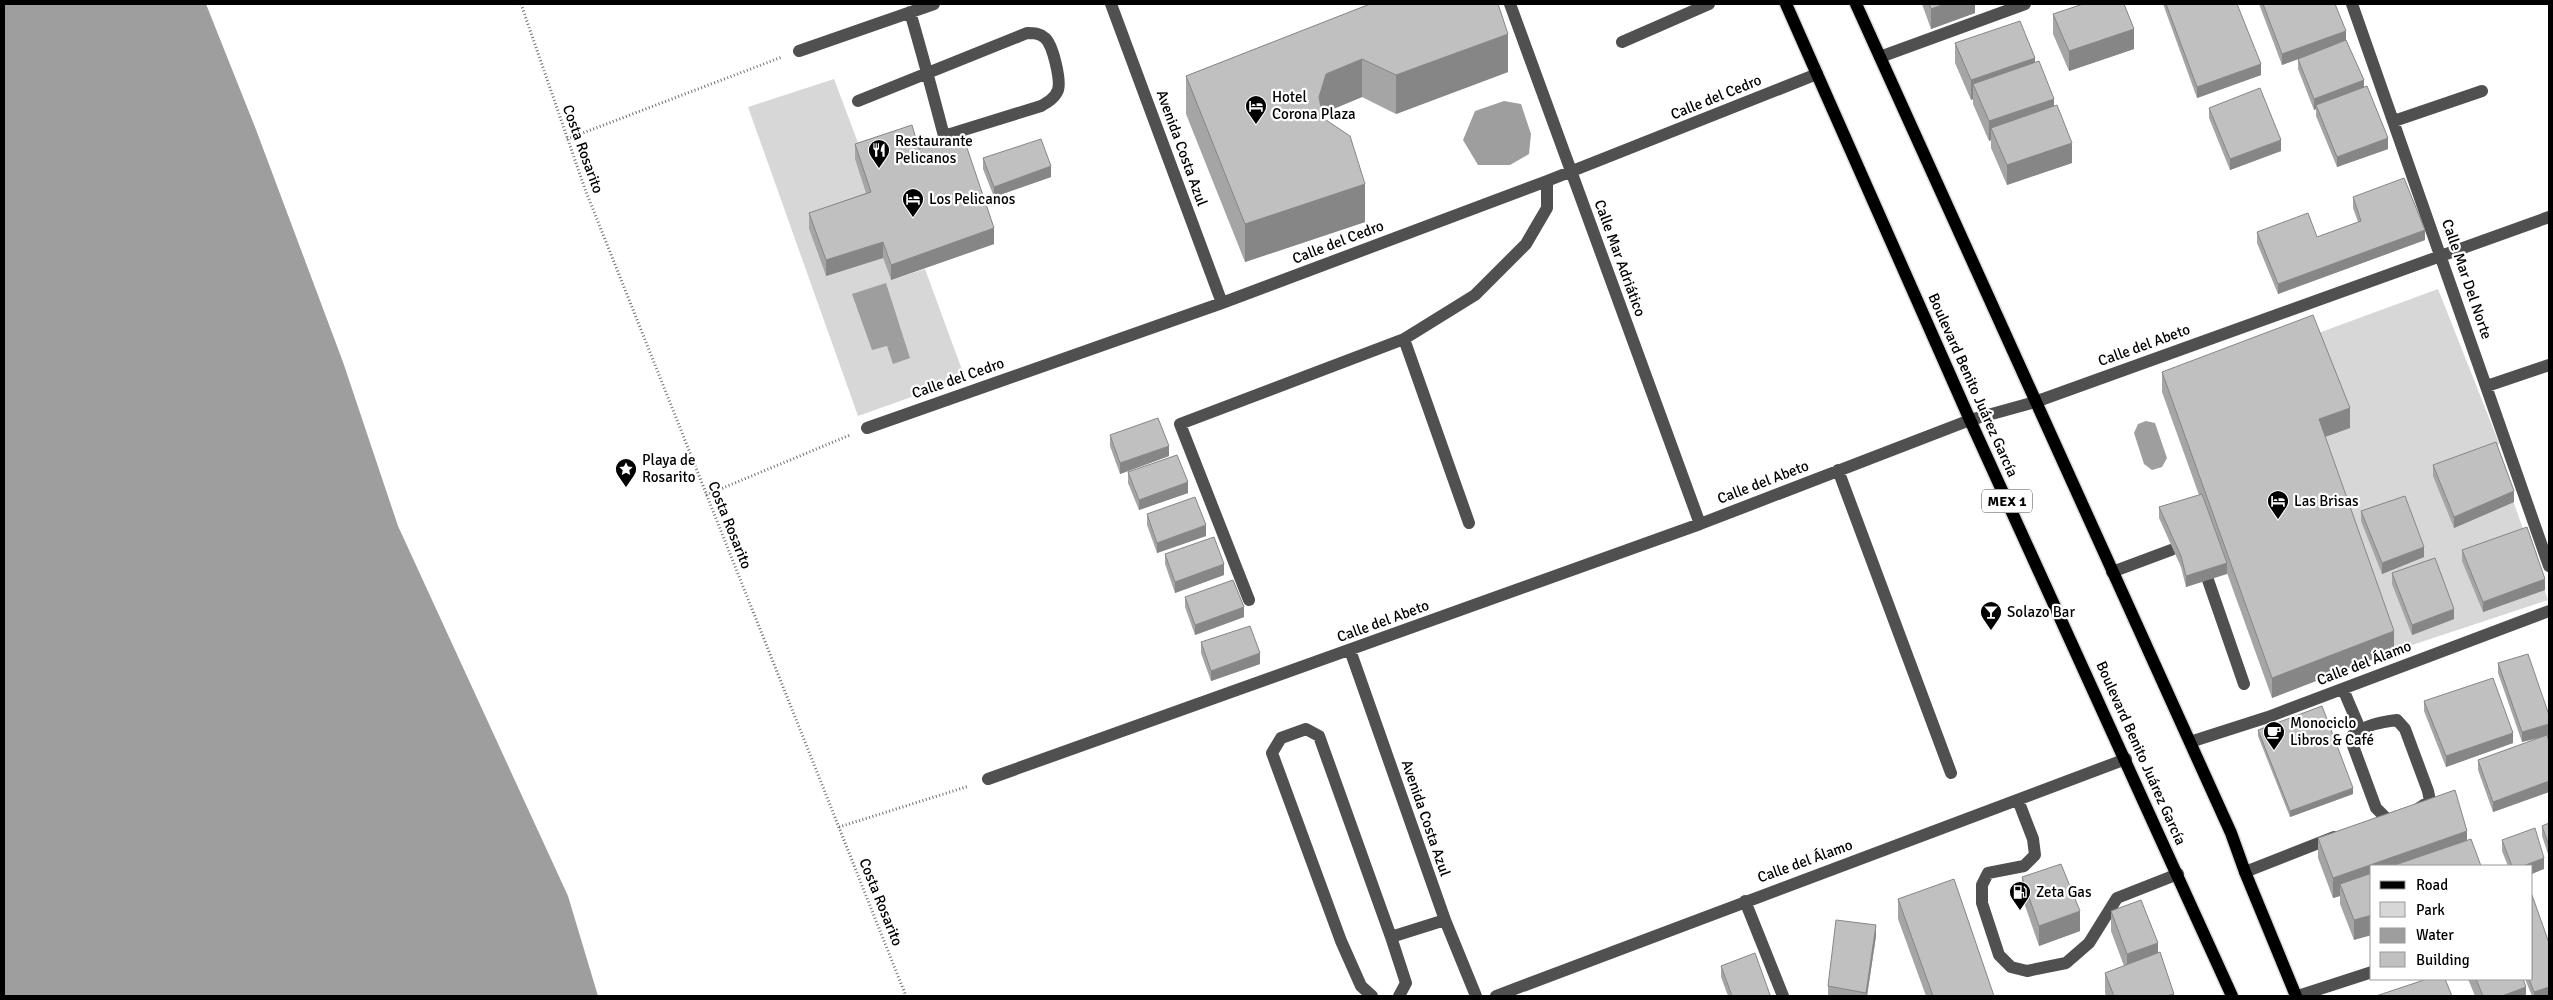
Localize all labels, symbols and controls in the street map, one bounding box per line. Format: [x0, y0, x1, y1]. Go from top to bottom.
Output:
street label: Calle del Cedro [1668, 71, 1764, 123]
street label: Avenida Costa Azul [1153, 88, 1211, 208]
place label: Hotel Corona Plaza [1272, 88, 1356, 123]
hotel icon: Hotel Corona Plaza [1244, 94, 1268, 125]
street label: Costa Rosarito [559, 102, 607, 196]
place label: Restaurante Pelicanos [895, 132, 973, 167]
restaurant icon: Restaurante Pelicanos [867, 138, 891, 169]
hotel icon: Los Pelicanos [901, 187, 925, 218]
place label: Los Pelicanos [929, 190, 1016, 208]
street label: Calle Mar Adriático [1591, 197, 1650, 319]
street label: Calle del Cedro [1290, 216, 1386, 268]
street label: Calle Mar Del Norte [2438, 217, 2496, 341]
street label: Boulevard Benito Juárez García [1924, 290, 2022, 480]
street label: Calle del Abeto [2096, 320, 2193, 370]
street label: Calle del Cedro [909, 354, 1007, 402]
place label: Playa de Rosarito [642, 451, 696, 486]
street label: Calle del Abeto [1715, 456, 1811, 508]
place icon: Playa de Rosarito [614, 457, 638, 488]
street label: Costa Rosarito [704, 479, 756, 572]
hotel icon: Las Brisas [2266, 489, 2290, 520]
road number: MEX 1 [1982, 490, 2032, 512]
place label: Las Brisas [2294, 492, 2359, 510]
street label: Calle del Abeto [1335, 596, 1432, 646]
bar icon: Solazo Bar [1979, 600, 2003, 631]
place label: Solazo Bar [2007, 603, 2075, 621]
street label: Calle del Álamo [2314, 636, 2414, 689]
street label: Boulevard Benito Juárez García [2092, 658, 2190, 848]
place label: Monociclo Libros & Café [2290, 714, 2374, 749]
cafe icon: Monociclo Libros & Café [2262, 720, 2286, 751]
street label: Avenida Costa Azul [1398, 757, 1454, 879]
street label: Calle del Álamo [1755, 834, 1855, 887]
street label: Costa Rosarito [855, 856, 907, 949]
legend [2370, 865, 2533, 980]
text: Road [2416, 876, 2448, 894]
fuel station icon: Zeta Gas [2008, 880, 2032, 911]
place label: Zeta Gas [2036, 883, 2092, 901]
text: Park [2416, 901, 2445, 919]
text: Water [2416, 926, 2454, 944]
text: Building [2416, 951, 2470, 969]

